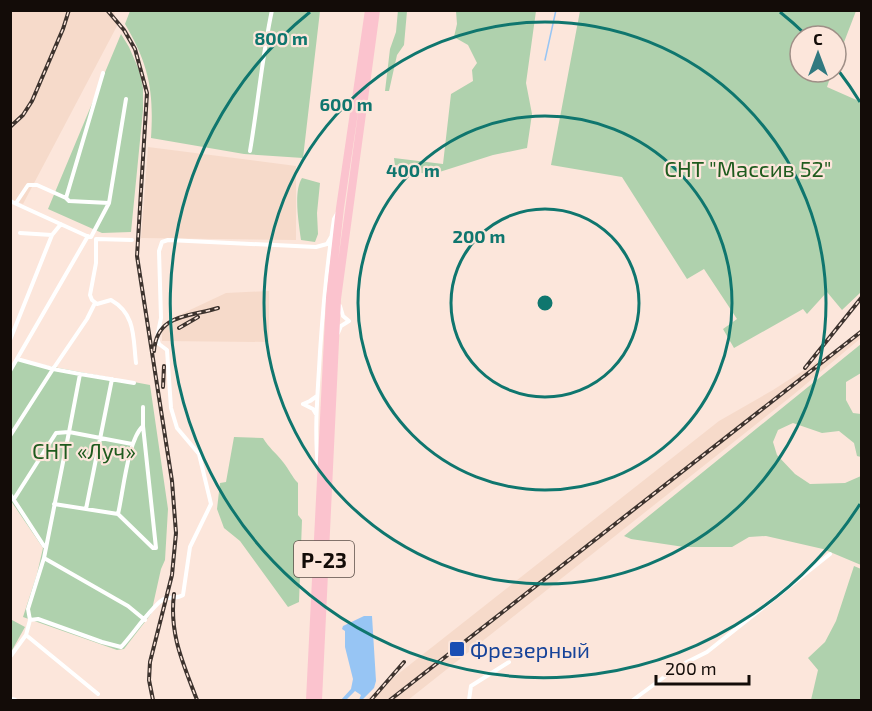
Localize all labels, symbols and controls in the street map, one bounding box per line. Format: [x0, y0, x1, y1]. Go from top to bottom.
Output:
north arrow [788, 24, 848, 84]
text: 800 m [254, 27, 308, 49]
text: С [813, 29, 823, 48]
text: 600 m [319, 93, 373, 115]
park label: СНТ "Массив 52" [664, 155, 832, 181]
text: 400 m [386, 159, 440, 181]
text: 200 m [453, 225, 505, 247]
centre of rings [535, 293, 555, 313]
park label: СНТ «Луч» [32, 437, 136, 464]
road number: Р-23 [294, 541, 354, 577]
place label: Фрезерный [470, 636, 590, 662]
marker: Фрезерный [448, 640, 466, 658]
scale bar [656, 648, 749, 686]
text: 200 m [665, 657, 717, 679]

